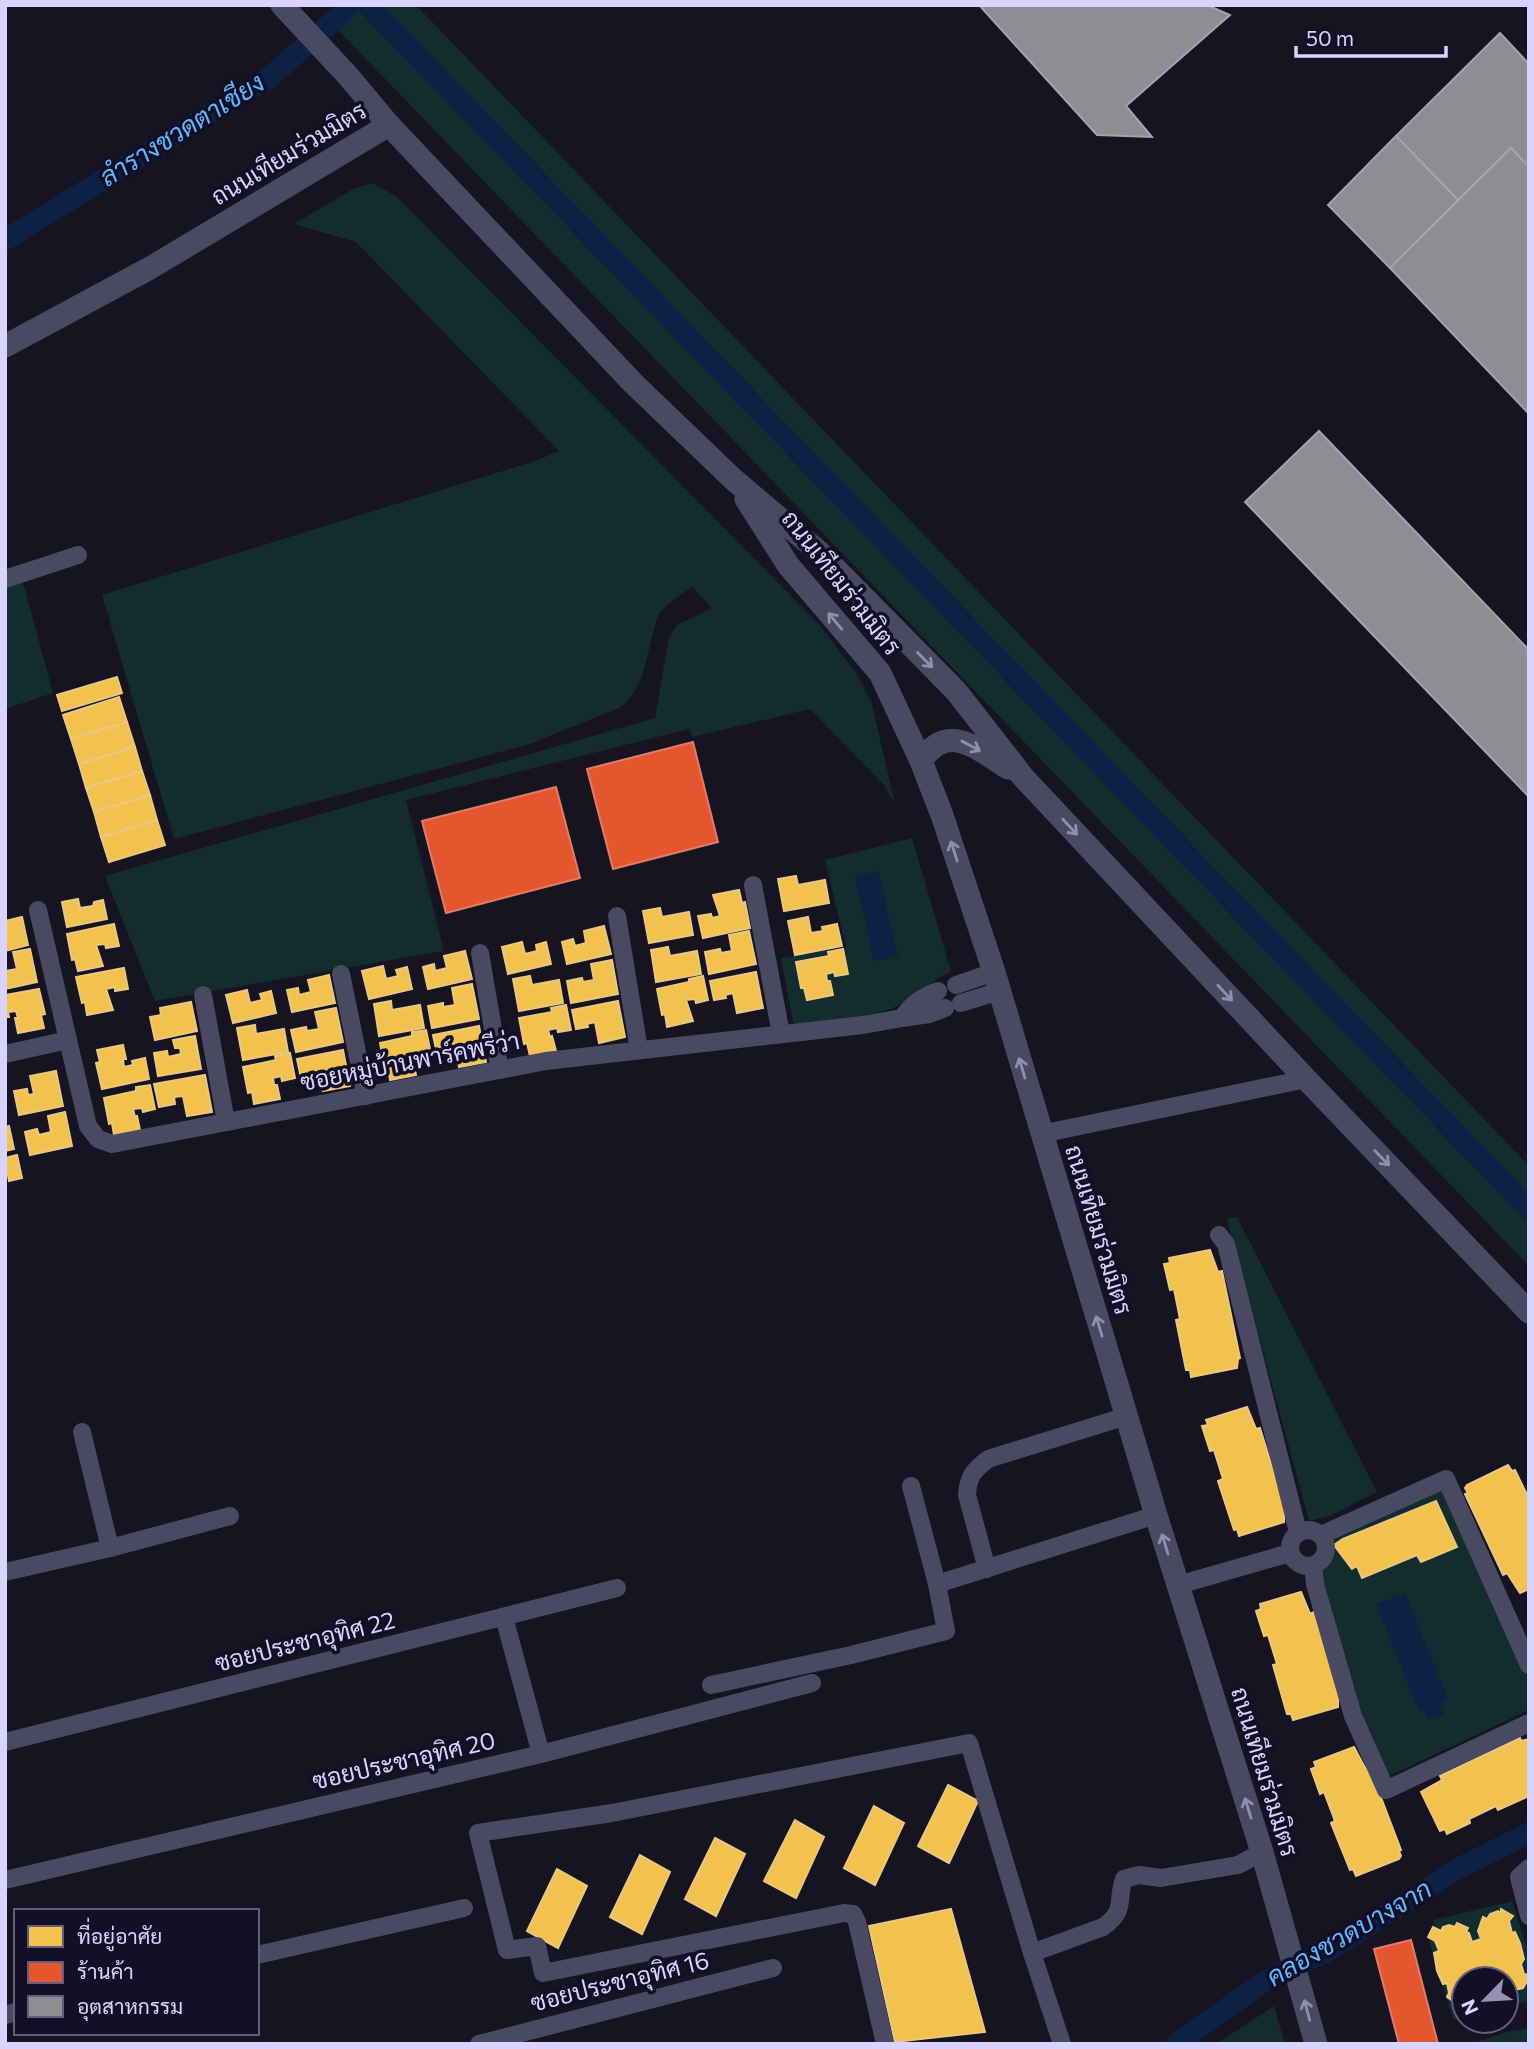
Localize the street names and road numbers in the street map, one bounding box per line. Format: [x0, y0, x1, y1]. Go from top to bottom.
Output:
street label: ถนนเทียมร่วมมิตร [205, 95, 371, 210]
street label: ถนนเทียมร่วมมิตร [777, 504, 908, 660]
street label: ซอยหมู่บ้านพาร์คพรีว่า [298, 1025, 523, 1100]
street label: ถนนเทียมร่วมมิตร [1060, 1141, 1139, 1318]
street label: ซอยประชาอุทิศ 22 [212, 1604, 398, 1680]
street label: ถนนเทียมร่วมมิตร [1226, 1683, 1305, 1860]
street label: ซอยประชาอุทิศ 20 [309, 1724, 499, 1798]
street label: ซอยประชาอุทิศ 16 [528, 1944, 712, 2020]

